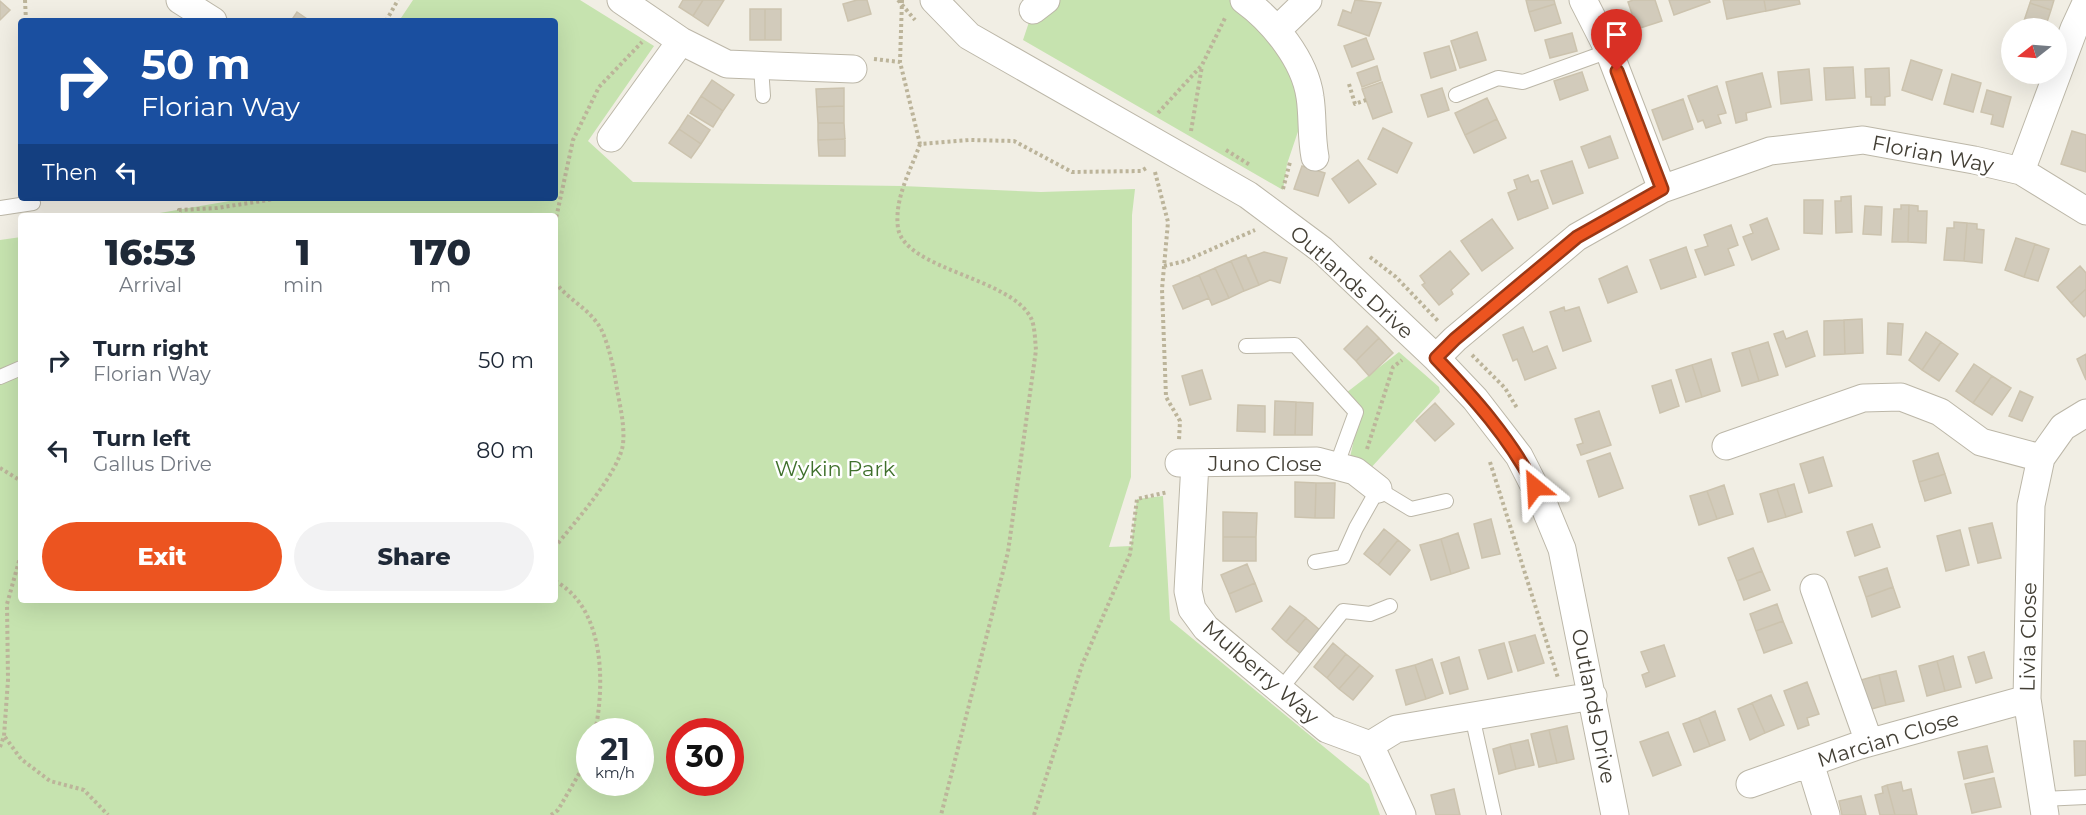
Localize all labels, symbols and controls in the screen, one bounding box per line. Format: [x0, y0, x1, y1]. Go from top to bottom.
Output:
pin [1591, 9, 1642, 71]
icon: arrive [1600, 18, 1633, 51]
north arrow [2001, 18, 2067, 84]
map controls [2001, 18, 2067, 84]
text: 50 m [141, 38, 250, 90]
icon: right [42, 42, 120, 120]
text: Florian Way [141, 90, 300, 123]
street label: Florian Way [1870, 130, 1997, 178]
icon: left [110, 156, 143, 189]
text: Then [42, 159, 98, 186]
street label: Outlands Drive [1285, 220, 1419, 344]
text: 16:53 [105, 230, 196, 274]
text: 1 [296, 230, 310, 274]
text: 170 [410, 230, 471, 274]
text: Arrival [119, 273, 182, 297]
text: min [283, 273, 323, 297]
text: m [430, 273, 451, 297]
text: Turn right [93, 335, 208, 362]
icon: right [42, 344, 75, 377]
text: 50 m [478, 347, 534, 374]
text: Florian Way [93, 362, 211, 386]
text: Turn left [93, 425, 191, 452]
icon: left [42, 434, 75, 467]
text: 80 m [476, 437, 534, 464]
street label: Juno Close [1207, 451, 1322, 476]
text: Gallus Drive [93, 452, 212, 476]
position arrow [1503, 455, 1567, 519]
park label: Wykin Park [775, 456, 896, 481]
button: Exit [42, 522, 282, 591]
button: Share [294, 522, 534, 591]
street label: Livia Close [2015, 582, 2041, 692]
street label: Mulberry Way [1198, 615, 1325, 730]
street label: Outlands Drive [1567, 626, 1621, 786]
street label: Marcian Close [1814, 706, 1962, 772]
speed limit sign: 30 [666, 718, 744, 796]
text: 21 [600, 731, 630, 768]
text: km/h [595, 763, 635, 782]

